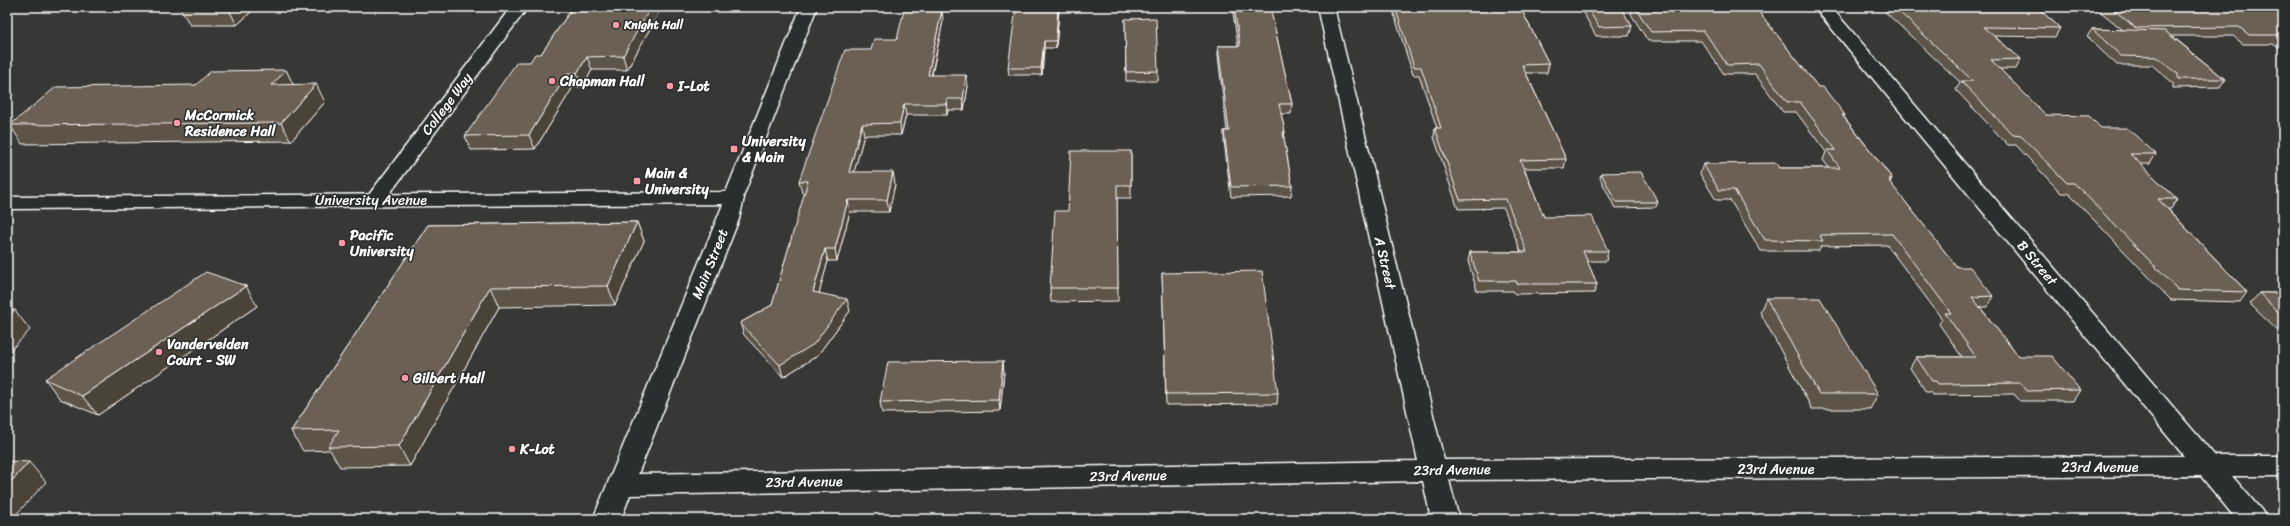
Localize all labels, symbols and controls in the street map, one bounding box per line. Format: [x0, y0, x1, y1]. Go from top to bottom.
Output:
place label: Knight Hall [623, 14, 684, 36]
marker: Knight Hall [611, 20, 621, 30]
street label: College Way [415, 67, 480, 141]
place label: Chapman Hall [559, 69, 645, 94]
place label: I-Lot [677, 74, 711, 99]
marker: Chapman Hall [547, 76, 557, 86]
marker: I-Lot [665, 81, 675, 91]
place label: McCormick Residence Hall [184, 103, 276, 144]
marker: McCormick Residence Hall [172, 118, 182, 128]
place label: University & Main [742, 129, 807, 170]
marker: University & Main [729, 144, 739, 154]
place label: Main & University [644, 161, 710, 202]
marker: Main & University [632, 176, 642, 186]
street label: University Avenue [315, 188, 427, 213]
place label: Pacific University [350, 223, 415, 264]
street label: Main Street [685, 225, 735, 303]
street label: A Street [1367, 233, 1404, 293]
street label: B Street [2010, 235, 2065, 292]
marker: Pacific University [337, 238, 347, 248]
place label: Vandervelden Court - SW [166, 332, 249, 373]
marker: Vandervelden Court - SW [154, 347, 164, 357]
place label: Gilbert Hall [412, 366, 486, 391]
marker: Gilbert Hall [400, 373, 410, 383]
place label: K-Lot [519, 437, 556, 462]
marker: K-Lot [507, 444, 517, 454]
street label: 23rd Avenue [2061, 455, 2139, 480]
street label: 23rd Avenue [1413, 457, 1491, 483]
street label: 23rd Avenue [1737, 457, 1815, 482]
street label: 23rd Avenue [1089, 463, 1167, 489]
street label: 23rd Avenue [765, 469, 843, 495]

